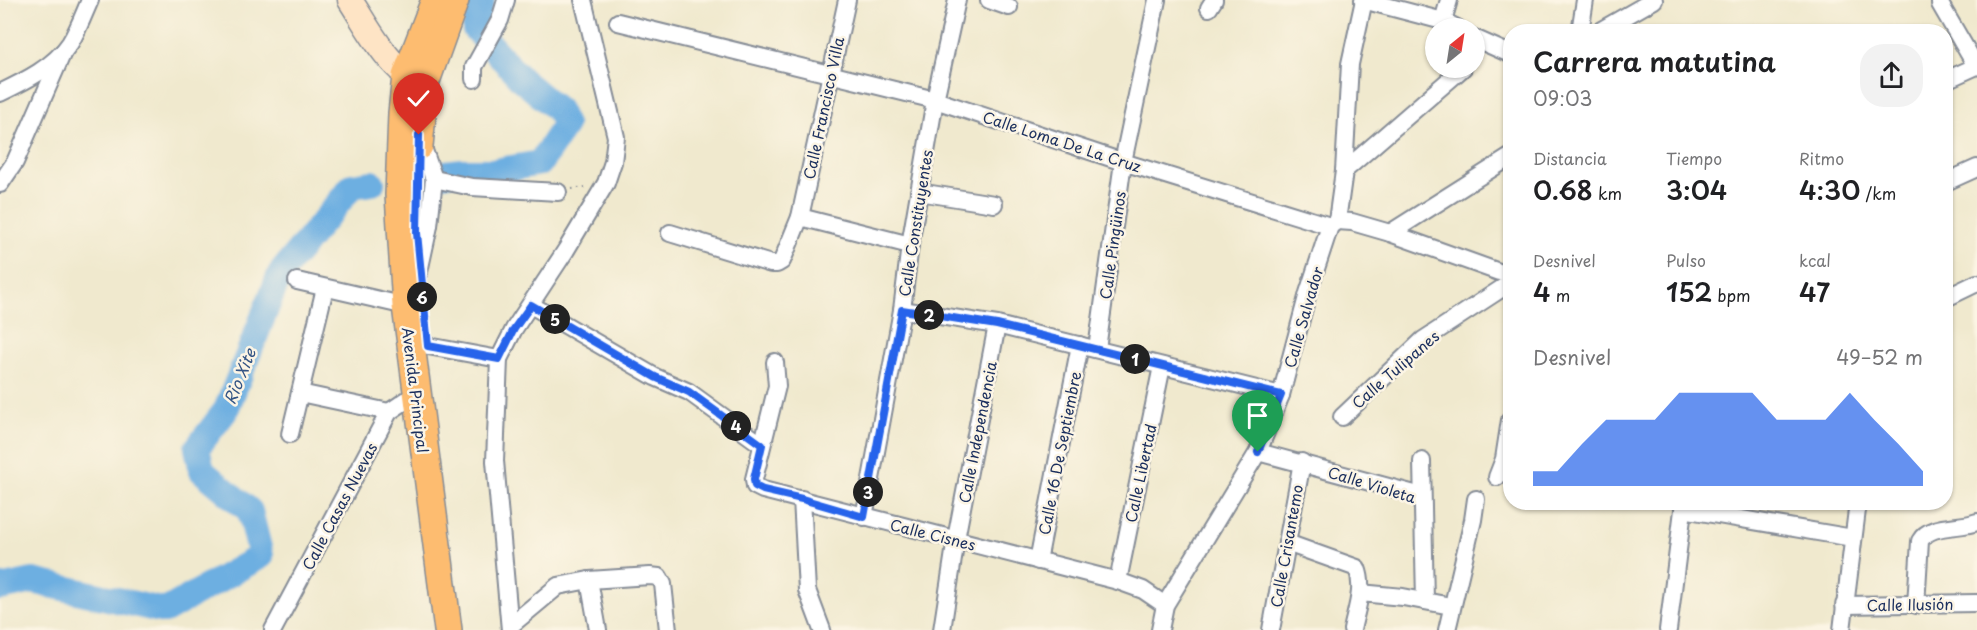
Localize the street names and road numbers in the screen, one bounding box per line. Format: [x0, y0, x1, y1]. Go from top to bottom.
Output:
street label: Calle Francisco Villa [797, 34, 849, 181]
street label: Calle Loma De La Cruz [980, 105, 1144, 177]
street label: Calle Constituyentes [892, 148, 938, 298]
street label: Calle Pingüinos [1093, 189, 1131, 301]
street label: Calle Salvador [1278, 263, 1328, 370]
street label: Calle Tulipanes [1346, 324, 1444, 414]
street label: Avenida Principal [397, 326, 435, 454]
street label: Calle Independencia [952, 358, 1002, 505]
street label: Calle 16 De Septiembre [1032, 369, 1086, 537]
street label: Calle Libertad [1118, 422, 1162, 524]
street label: Calle Casas Nuevas [296, 438, 382, 574]
street label: Calle Violeta [1325, 460, 1419, 508]
street label: Calle Crisantemo [1264, 483, 1308, 609]
street label: Calle Cisnes [888, 512, 978, 556]
street label: Calle Ilusión [1866, 592, 1954, 616]

